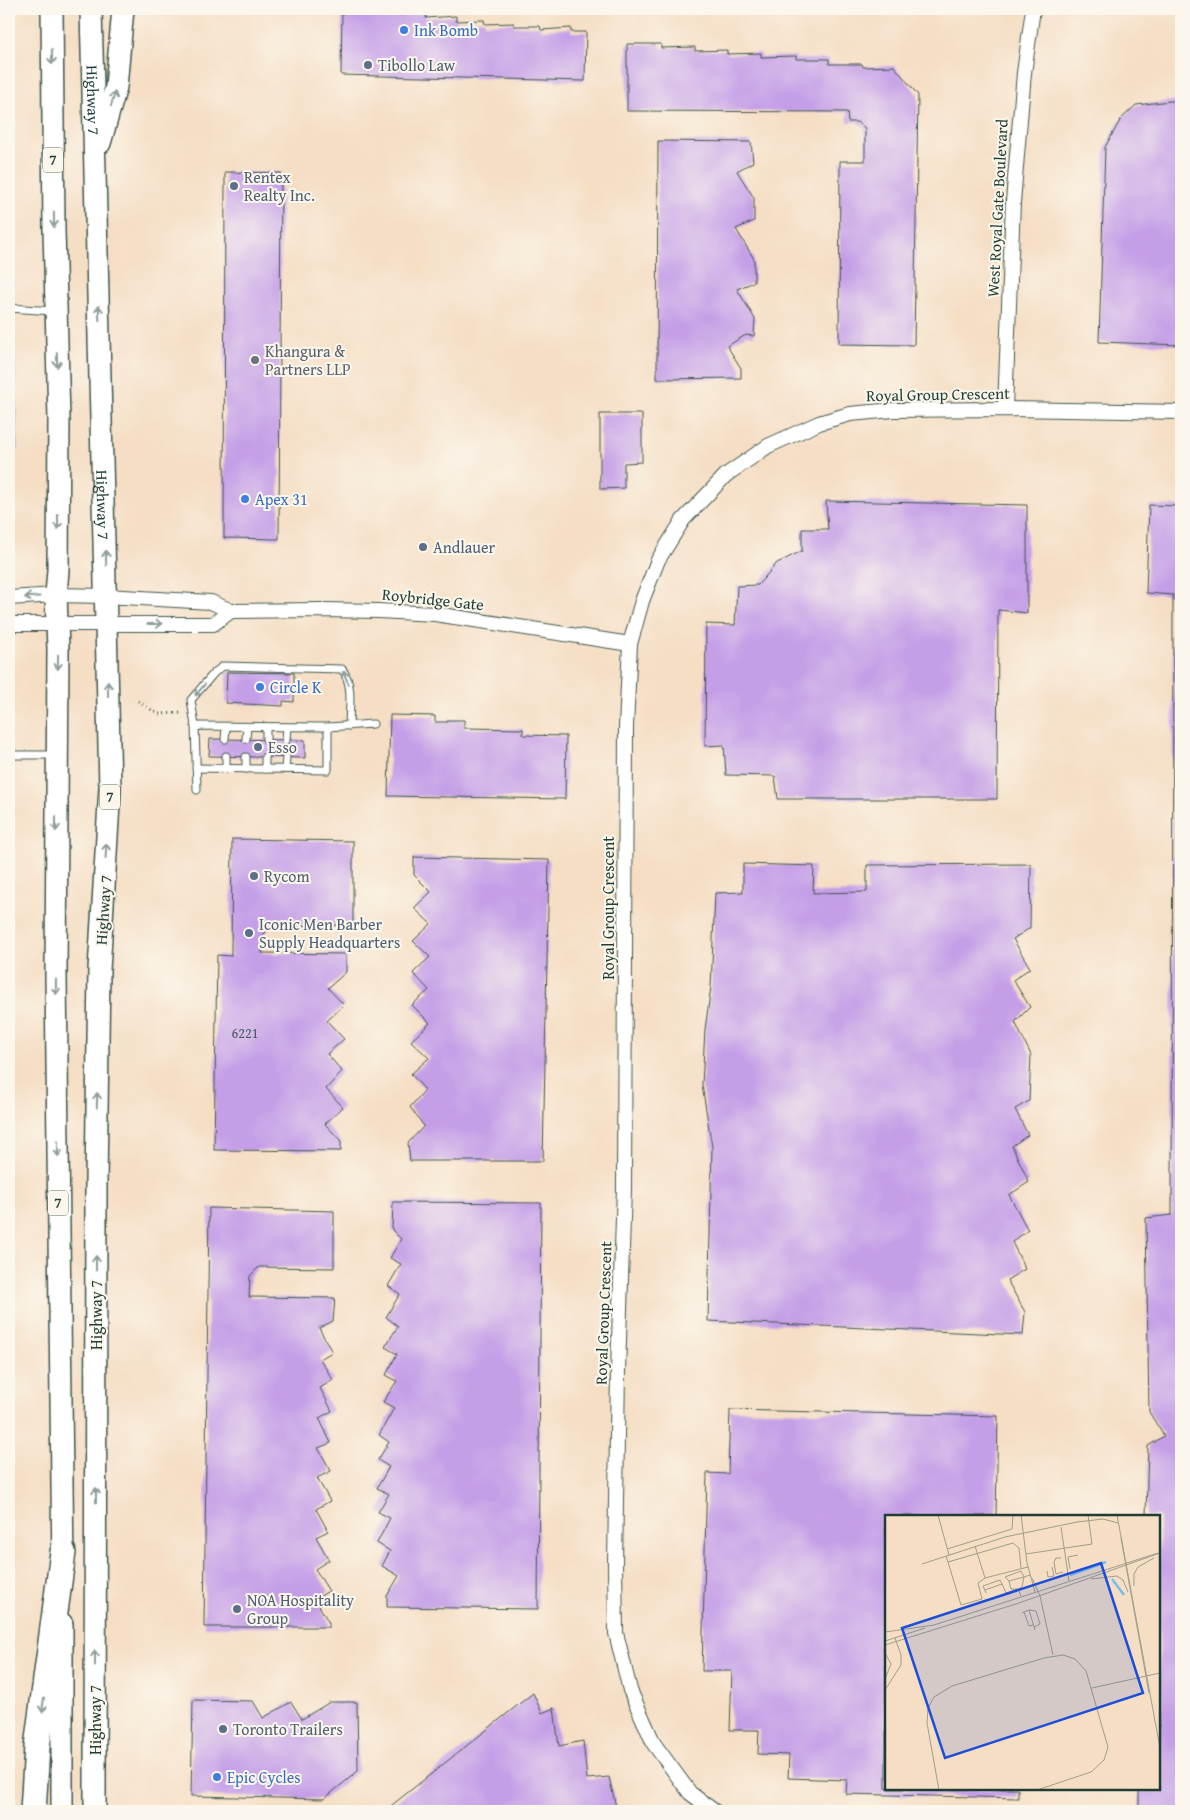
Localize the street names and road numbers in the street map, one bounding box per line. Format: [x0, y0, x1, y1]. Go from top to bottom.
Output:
street label: Highway 7 [80, 65, 106, 136]
street label: West Royal Gate Boulevard [980, 118, 1014, 298]
road number: 7 [43, 148, 63, 172]
street label: Royal Group Crescent [866, 381, 1010, 407]
street label: Highway 7 [90, 470, 116, 540]
street label: Roybridge Gate [381, 582, 485, 616]
road number: 7 [100, 784, 120, 810]
street label: Royal Group Crescent [596, 836, 620, 980]
street label: Highway 7 [89, 874, 117, 946]
road number: 7 [48, 1190, 68, 1216]
street label: Royal Group Crescent [589, 1240, 618, 1385]
street label: Highway 7 [84, 1280, 108, 1350]
street label: Highway 7 [83, 1685, 107, 1755]

